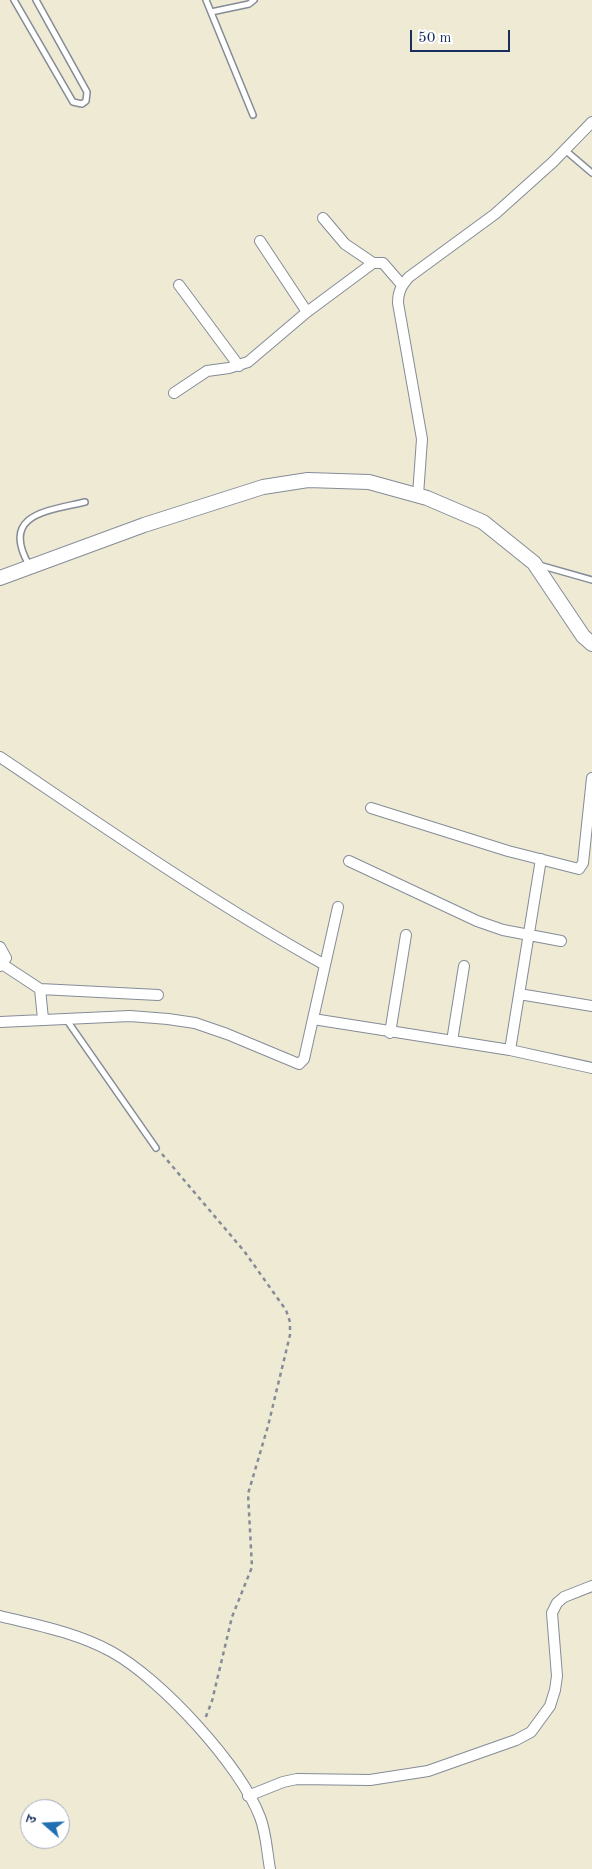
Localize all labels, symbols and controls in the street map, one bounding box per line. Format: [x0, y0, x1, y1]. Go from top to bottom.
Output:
scale bar [412, 20, 512, 52]
text: 50 m [418, 31, 452, 46]
north arrow [20, 1799, 70, 1849]
text: उ [24, 1814, 40, 1825]

